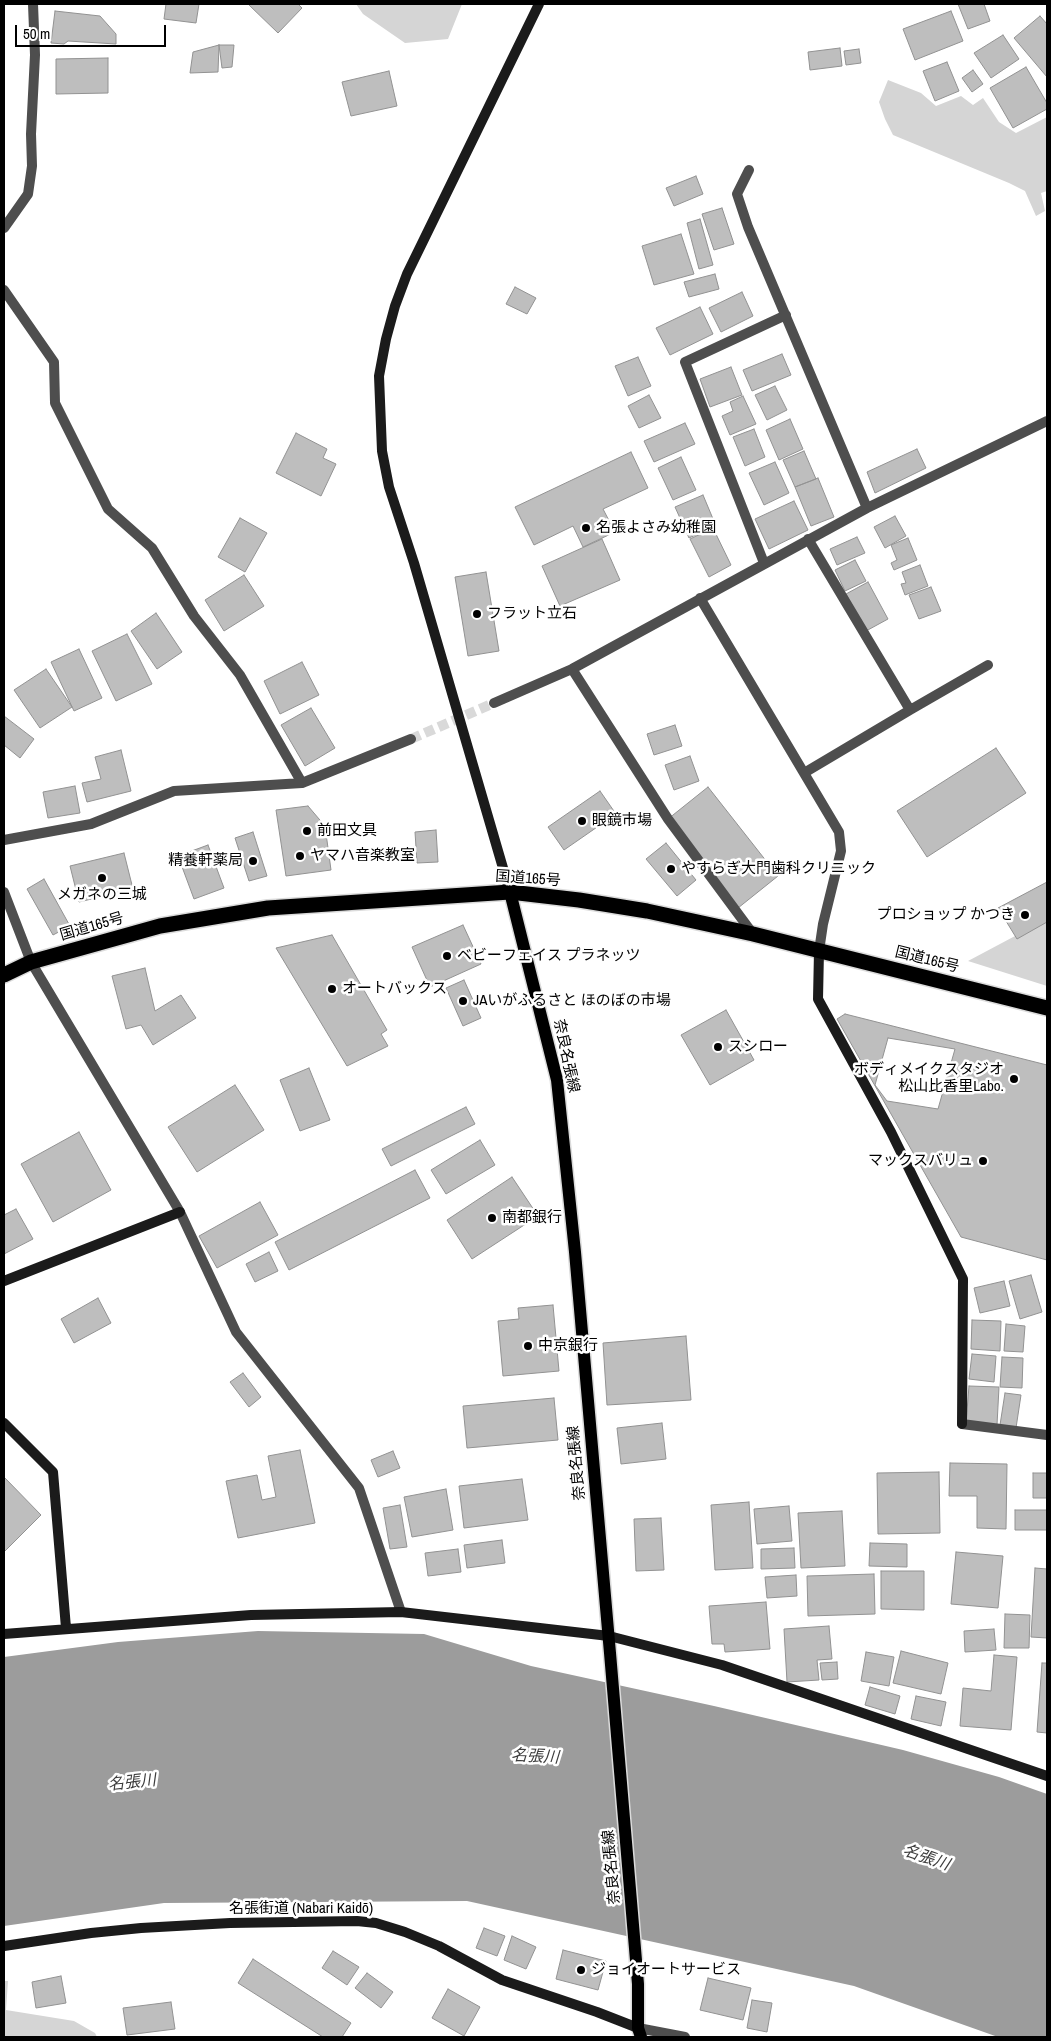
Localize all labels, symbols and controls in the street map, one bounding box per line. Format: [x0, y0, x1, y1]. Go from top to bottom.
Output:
scale bar [18, 15, 169, 47]
text: 50 m [23, 23, 50, 44]
place label: 名張よさみ幼稚園 [596, 519, 716, 537]
marker: 名張よさみ幼稚園 [580, 522, 592, 534]
place label: フラット立石 [487, 605, 577, 623]
marker: フラット立石 [471, 608, 483, 620]
place label: 眼鏡市場 [592, 812, 652, 830]
marker: 眼鏡市場 [576, 815, 588, 827]
place label: 前田文具 [317, 822, 377, 840]
marker: 前田文具 [301, 825, 313, 837]
place label: ヤマハ音楽教室 [310, 847, 415, 865]
marker: ヤマハ音楽教室 [294, 850, 306, 862]
place label: 精養軒薬局 [168, 852, 243, 870]
marker: 精養軒薬局 [247, 855, 259, 867]
place label: やすらぎ大門歯科クリニック [681, 860, 876, 878]
marker: やすらぎ大門歯科クリニック [665, 863, 677, 875]
street label: 国道165号 [495, 868, 561, 890]
marker: メガネの三城 [96, 872, 108, 884]
place label: メガネの三城 [57, 886, 147, 904]
place label: プロショップ かつき [877, 906, 1015, 924]
street label: 国道165号 [58, 909, 126, 945]
marker: プロショップ かつき [1019, 909, 1031, 921]
street label: 国道165号 [893, 943, 961, 977]
place label: ベビーフェイス プラネッツ [457, 947, 640, 965]
marker: ベビーフェイス プラネッツ [441, 950, 453, 962]
place label: オートバックス [342, 980, 447, 998]
marker: オートバックス [326, 983, 338, 995]
place label: JAいがふるさと ほのぼの市場 [473, 992, 671, 1010]
marker: JAいがふるさと ほのぼの市場 [457, 995, 469, 1007]
street label: 奈良名張線 [549, 1017, 583, 1095]
place label: スシロー [728, 1038, 788, 1056]
marker: スシロー [712, 1041, 724, 1053]
place label: ボディメイクスタジオ 松山比香里Labo. [854, 1061, 1004, 1096]
marker: ボディメイクスタジオ 松山比香里Labo. [1008, 1073, 1020, 1085]
place label: マックスバリュ [868, 1152, 973, 1170]
marker: マックスバリュ [977, 1155, 989, 1167]
place label: 南都銀行 [502, 1209, 562, 1227]
marker: 南都銀行 [486, 1212, 498, 1224]
place label: 中京銀行 [538, 1337, 598, 1355]
marker: 中京銀行 [522, 1340, 534, 1352]
street label: 奈良名張線 [565, 1425, 589, 1501]
water label: 名張川 [511, 1746, 559, 1768]
water label: 名張川 [107, 1771, 157, 1795]
street label: 奈良名張線 [600, 1829, 624, 1905]
water label: 名張川 [900, 1841, 952, 1875]
street label: 名張街道 (Nabari Kaidō) [229, 1900, 373, 1918]
place label: ジョイオートサービス [591, 1961, 741, 1979]
marker: ジョイオートサービス [575, 1964, 587, 1976]

